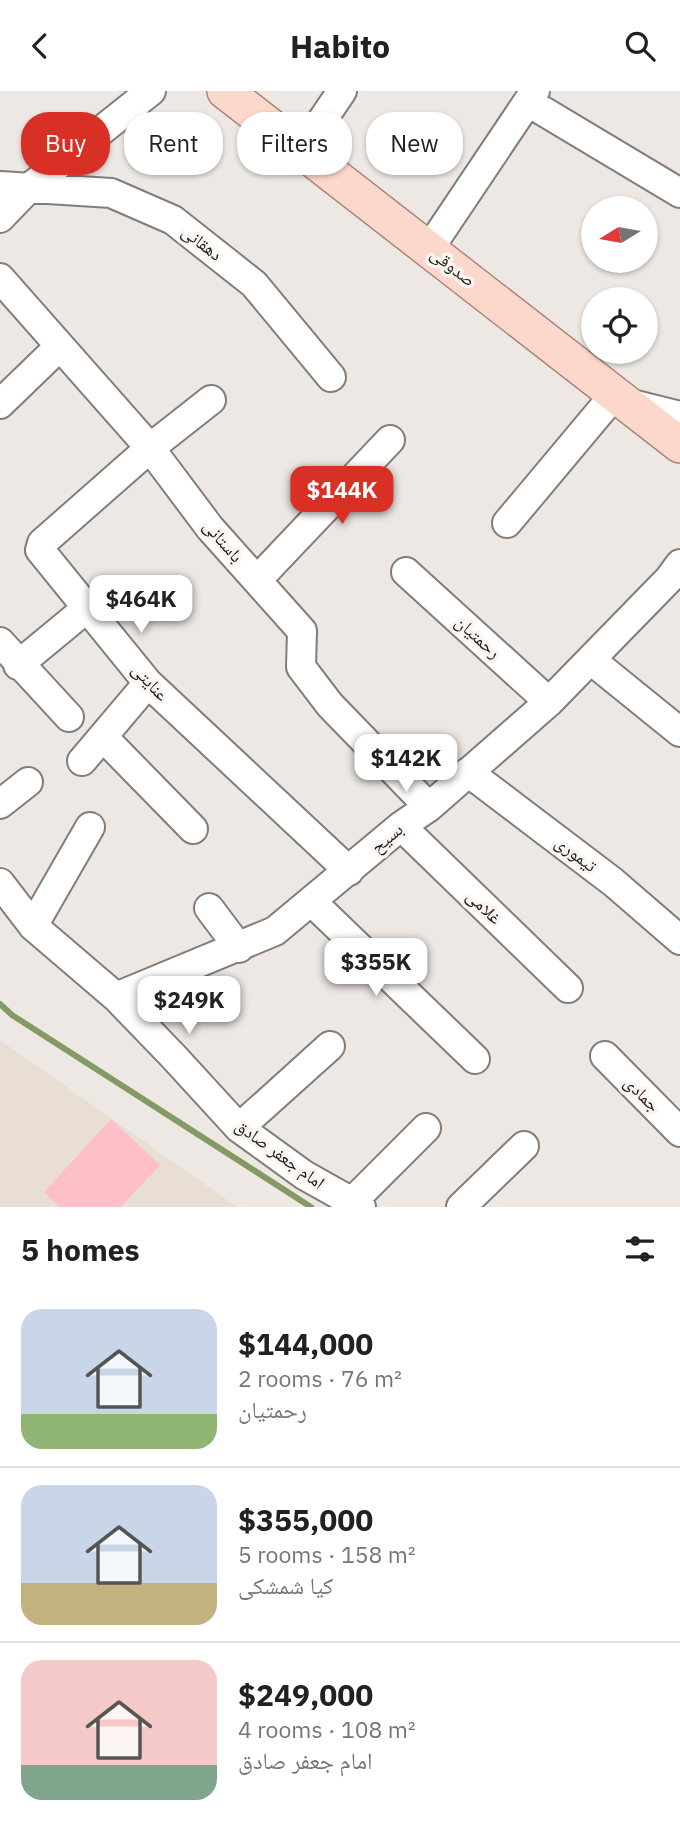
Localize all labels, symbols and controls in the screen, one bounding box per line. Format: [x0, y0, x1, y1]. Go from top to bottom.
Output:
text: Habito [290, 25, 390, 67]
icon: back [21, 27, 59, 65]
icon: search [621, 27, 659, 65]
chip: Buy [21, 112, 110, 175]
chip: Rent [124, 112, 223, 175]
chip: Filters [237, 112, 352, 175]
chip: New [366, 112, 463, 175]
north arrow [581, 196, 658, 273]
map controls [581, 196, 658, 364]
street label: دهقانی [177, 220, 227, 266]
street label: صدوقی [426, 242, 480, 291]
button: locate [581, 287, 658, 364]
pin: $144K [293, 467, 391, 526]
text: $144K [306, 474, 378, 504]
street label: باستانی [198, 514, 248, 567]
pin: $464K [92, 575, 190, 635]
text: $464K [105, 583, 177, 613]
street label: رحمتیان [451, 610, 506, 663]
street label: عنایتی [127, 658, 174, 706]
pin: $142K [357, 735, 455, 794]
text: $142K [370, 742, 442, 772]
street label: بسیح [366, 817, 408, 859]
street label: تیموری [551, 830, 602, 877]
street label: غلامی [462, 884, 507, 929]
pin: $355K [327, 939, 425, 998]
text: $355K [340, 946, 412, 976]
pin: $249K [140, 977, 238, 1036]
text: $249K [153, 984, 225, 1014]
street label: جمادی [619, 1071, 665, 1117]
street label: امام جعفر صادق [230, 1113, 330, 1195]
text: 5 homes [21, 1230, 140, 1269]
icon: filters [621, 1230, 659, 1268]
text: $144,000 [238, 1324, 373, 1363]
icon: home [77, 1337, 161, 1421]
text: 2 rooms · 76 m² [238, 1363, 402, 1393]
text: رحمتیان [238, 1394, 307, 1424]
text: $355,000 [238, 1500, 373, 1539]
icon: home [77, 1513, 161, 1597]
text: 5 rooms · 158 m² [238, 1539, 416, 1569]
text: کیا شمشکی [238, 1570, 333, 1600]
text: $249,000 [238, 1675, 373, 1714]
icon: home [77, 1688, 161, 1772]
text: 4 rooms · 108 m² [238, 1714, 416, 1744]
text: امام جعفر صادق [238, 1745, 373, 1775]

